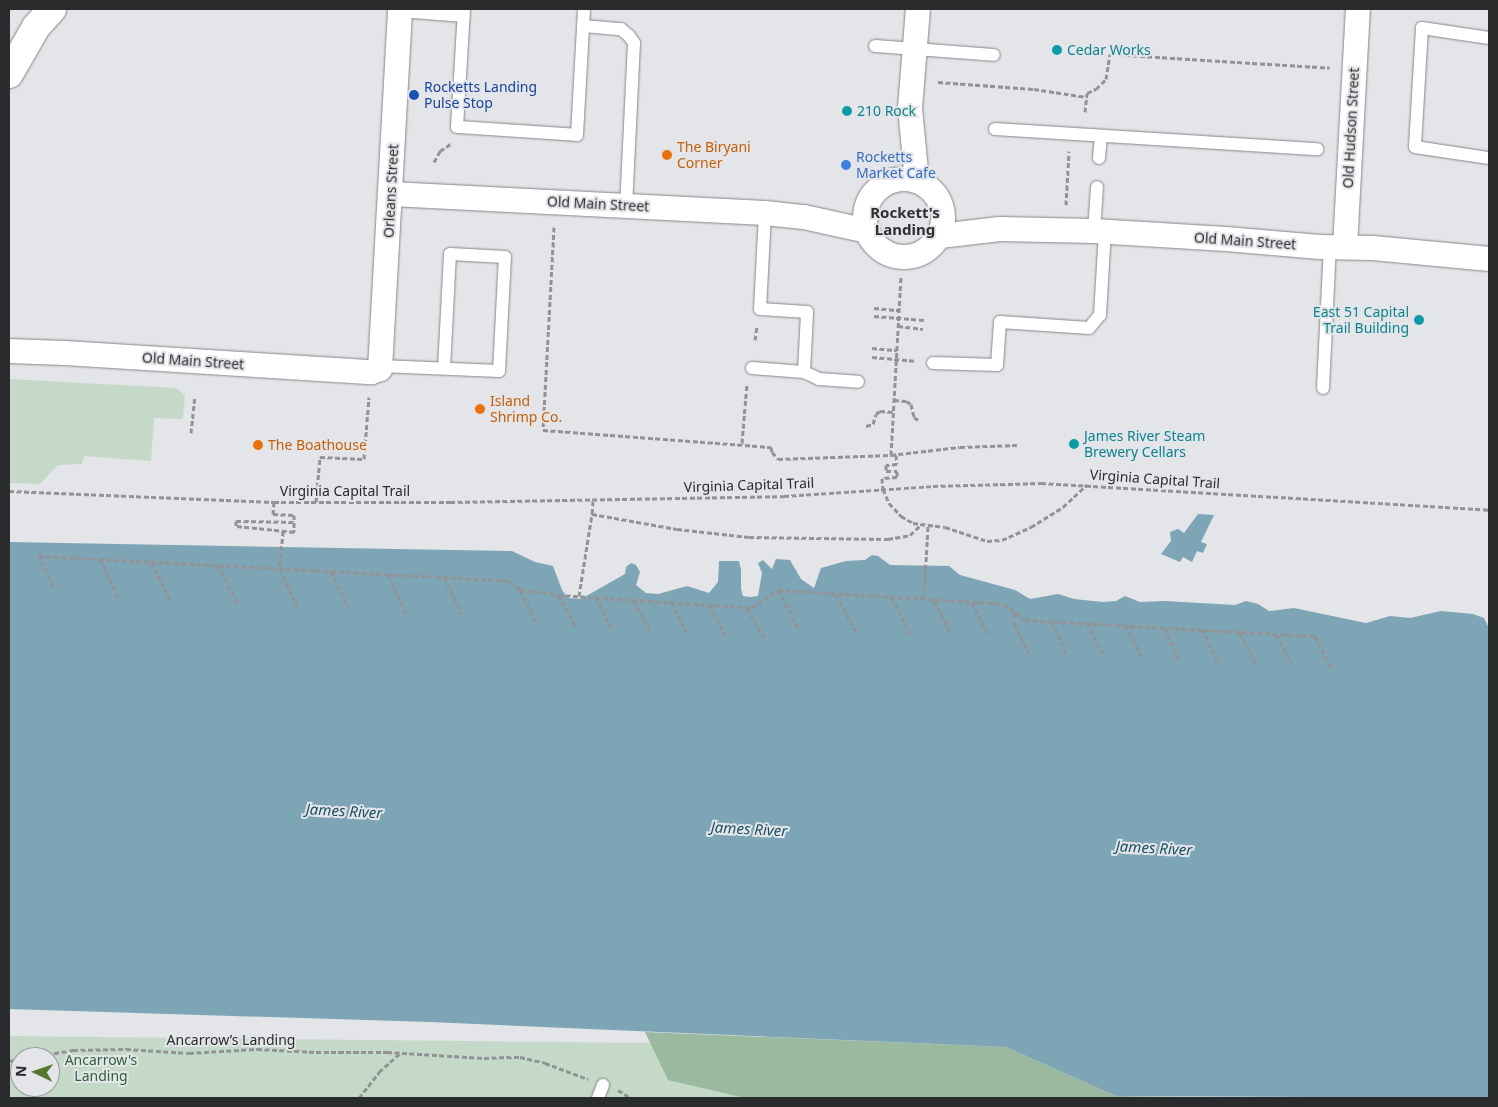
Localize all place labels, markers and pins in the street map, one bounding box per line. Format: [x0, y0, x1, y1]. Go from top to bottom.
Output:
place label: Cedar Works [1067, 42, 1151, 58]
marker: Cedar Works [1051, 44, 1063, 56]
place label: Rocketts Landing Pulse Stop [424, 79, 537, 111]
marker: Rocketts Landing Pulse Stop [408, 89, 420, 101]
place label: 210 Rock [857, 103, 916, 119]
marker: 210 Rock [841, 105, 853, 117]
place label: The Biryani Corner [677, 139, 751, 172]
marker: The Biryani Corner [661, 149, 673, 161]
place label: Rocketts Market Cafe [856, 149, 936, 182]
marker: Rocketts Market Cafe [840, 159, 852, 171]
place label: East 51 Capital Trail Building [1313, 304, 1409, 336]
marker: East 51 Capital Trail Building [1413, 314, 1425, 326]
place label: Island Shrimp Co. [490, 393, 562, 426]
marker: Island Shrimp Co. [474, 403, 486, 415]
place label: James River Steam Brewery Cellars [1084, 428, 1205, 461]
place label: The Boathouse [268, 437, 367, 453]
marker: James River Steam Brewery Cellars [1068, 438, 1080, 450]
marker: The Boathouse [252, 439, 264, 451]

